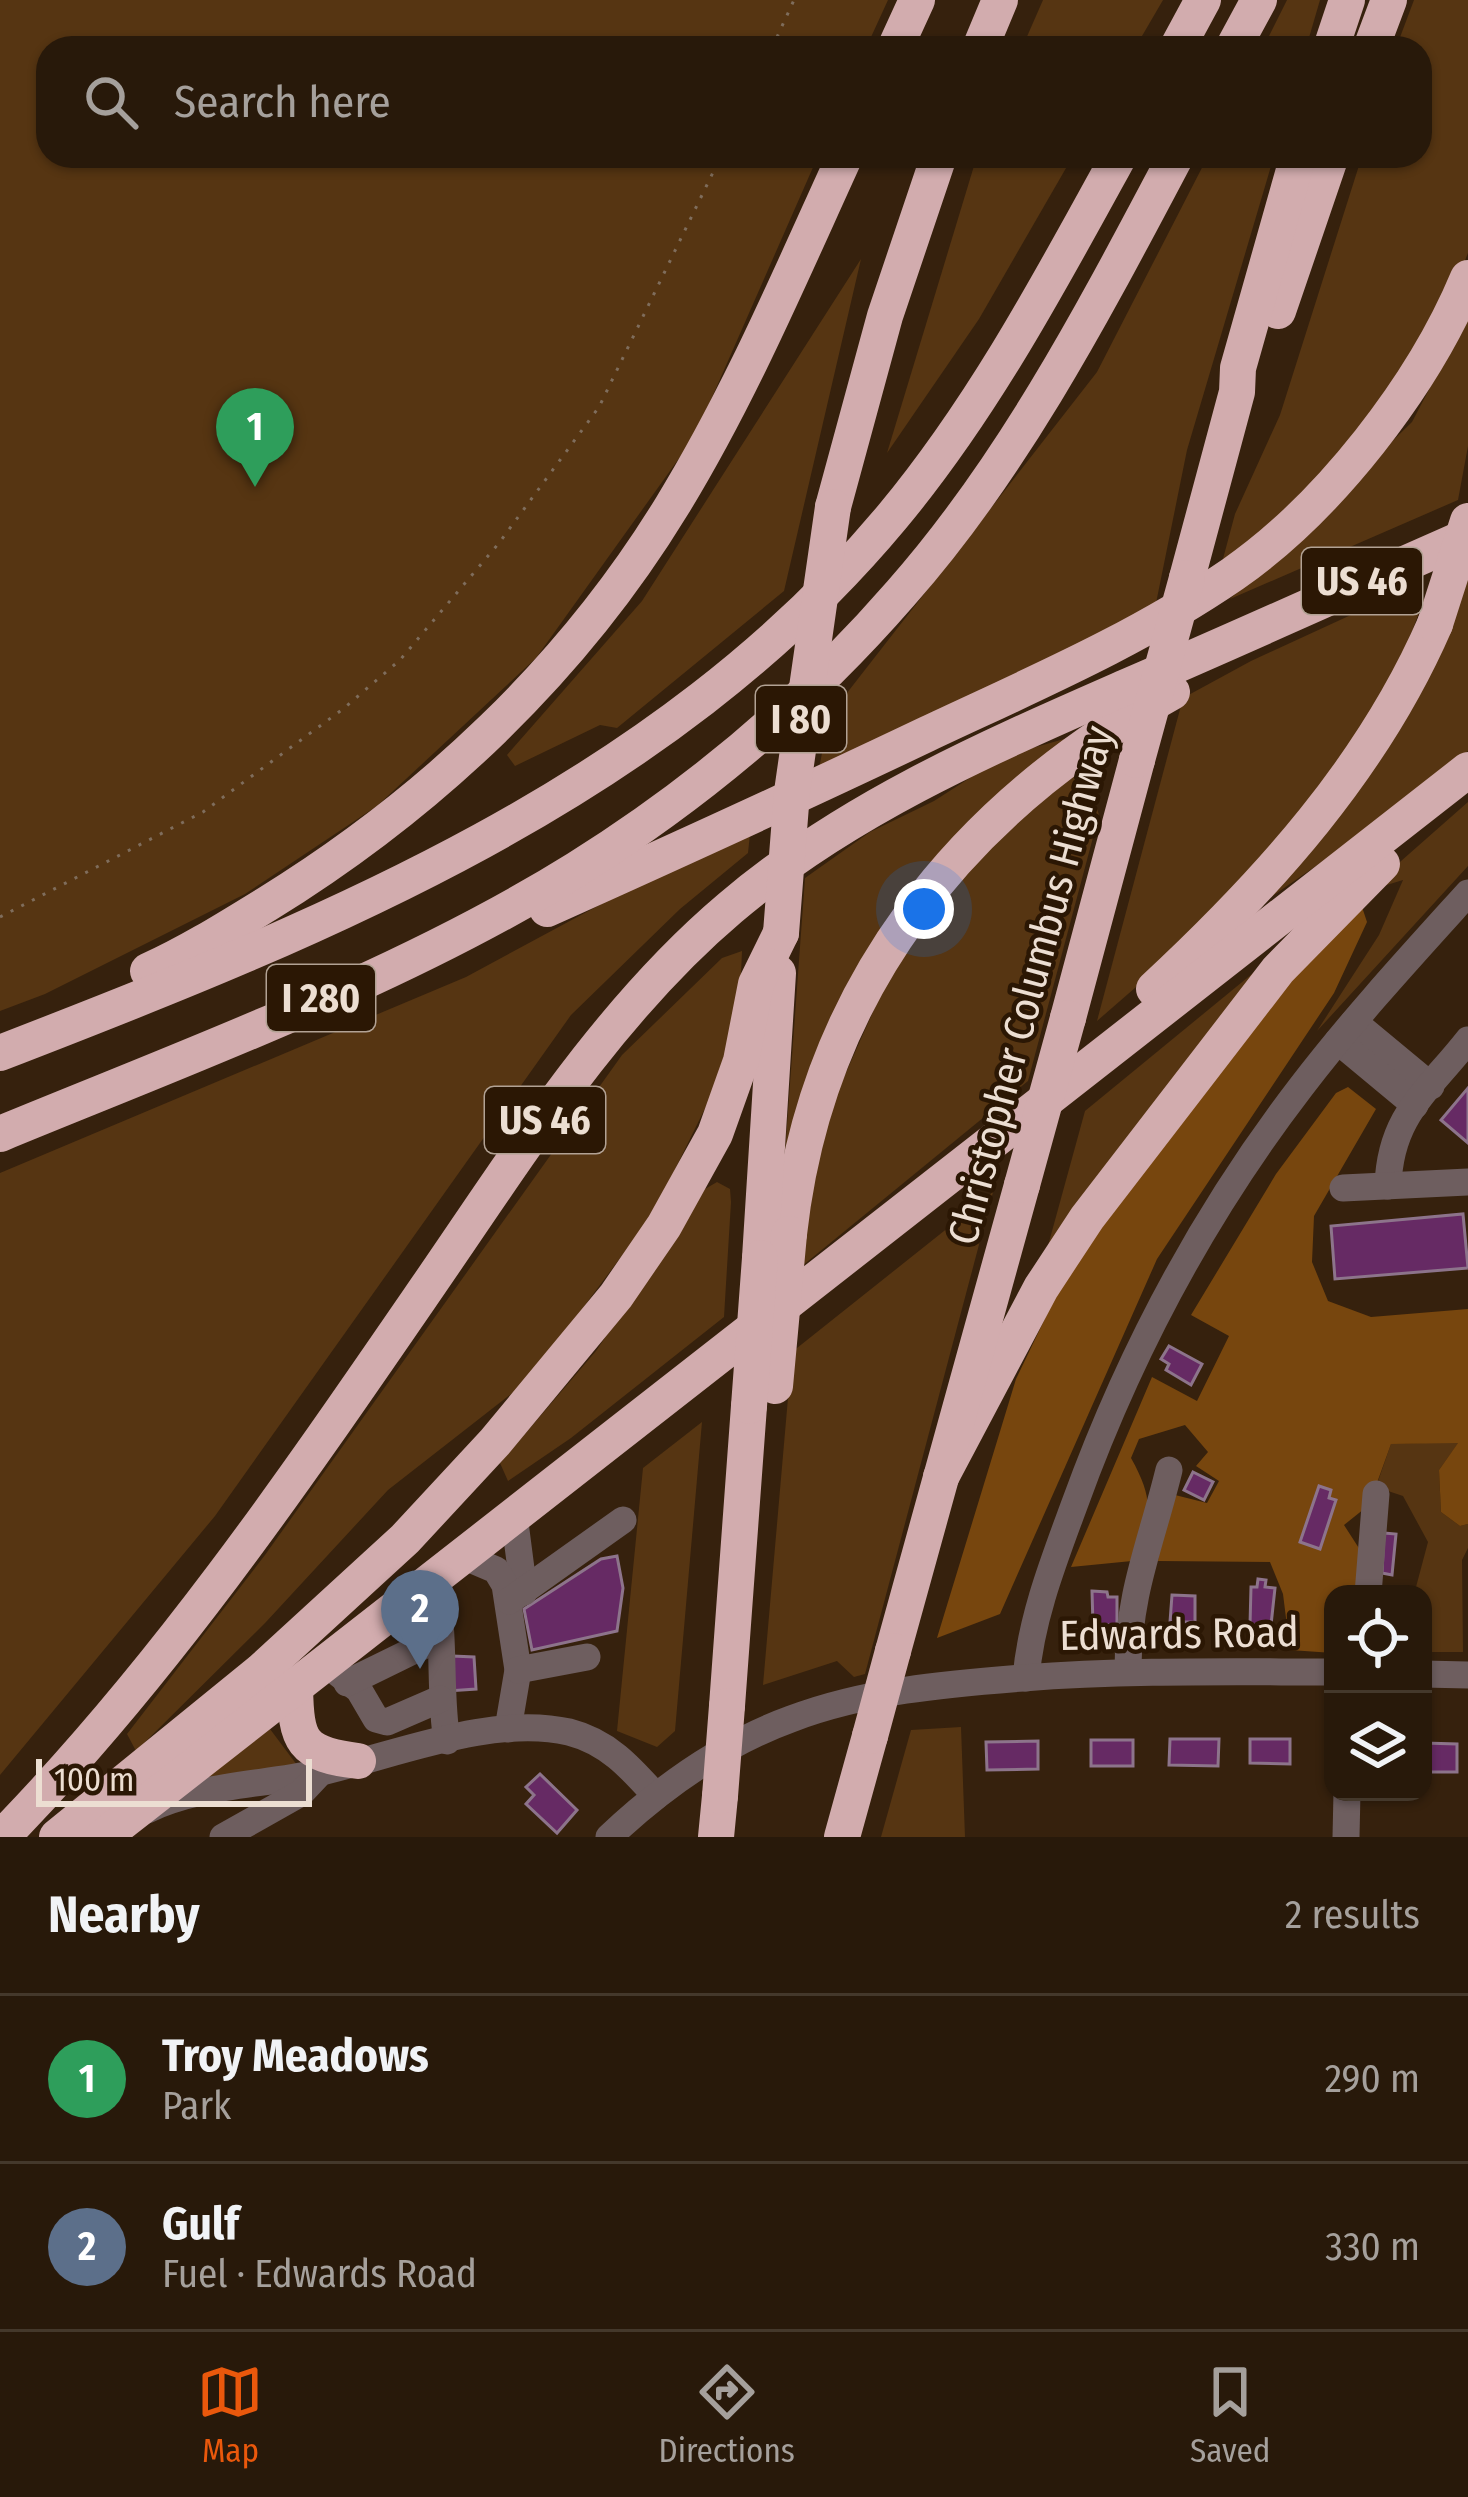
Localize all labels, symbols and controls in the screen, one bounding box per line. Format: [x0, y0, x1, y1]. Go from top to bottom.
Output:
search box [36, 36, 1432, 168]
icon: search [78, 69, 144, 135]
text: Search here [174, 75, 391, 129]
pin: 1 [216, 388, 294, 487]
road number: US 46 [1302, 548, 1422, 614]
road number: I 80 [756, 686, 846, 752]
street label: Christopher Columbus Highway [938, 720, 1124, 1250]
your location [894, 879, 954, 939]
road number: I 280 [267, 965, 375, 1031]
road number: US 46 [485, 1087, 605, 1153]
pin: 2 [381, 1570, 459, 1669]
map controls [1324, 1585, 1432, 1801]
button: locate [1324, 1585, 1432, 1693]
street label: Edwards Road [1059, 1607, 1299, 1661]
button: layers [1324, 1693, 1432, 1801]
scale bar [36, 1753, 312, 1806]
text: 100 m [54, 1760, 134, 1800]
text: Nearby [48, 1884, 200, 1946]
text: 2 results [1285, 1892, 1420, 1938]
text: Troy Meadows [162, 2029, 429, 2083]
text: 1 [79, 2056, 95, 2102]
text: 290 m [1325, 2056, 1420, 2102]
text: Park [162, 2083, 231, 2129]
text: Gulf [162, 2197, 239, 2251]
text: 2 [78, 2224, 96, 2270]
text: 330 m [1325, 2224, 1420, 2270]
text: Fuel · Edwards Road [162, 2251, 477, 2297]
tab: Map [197, 2359, 263, 2471]
tab: Directions [658, 2359, 795, 2471]
tab: Saved [1190, 2359, 1270, 2471]

